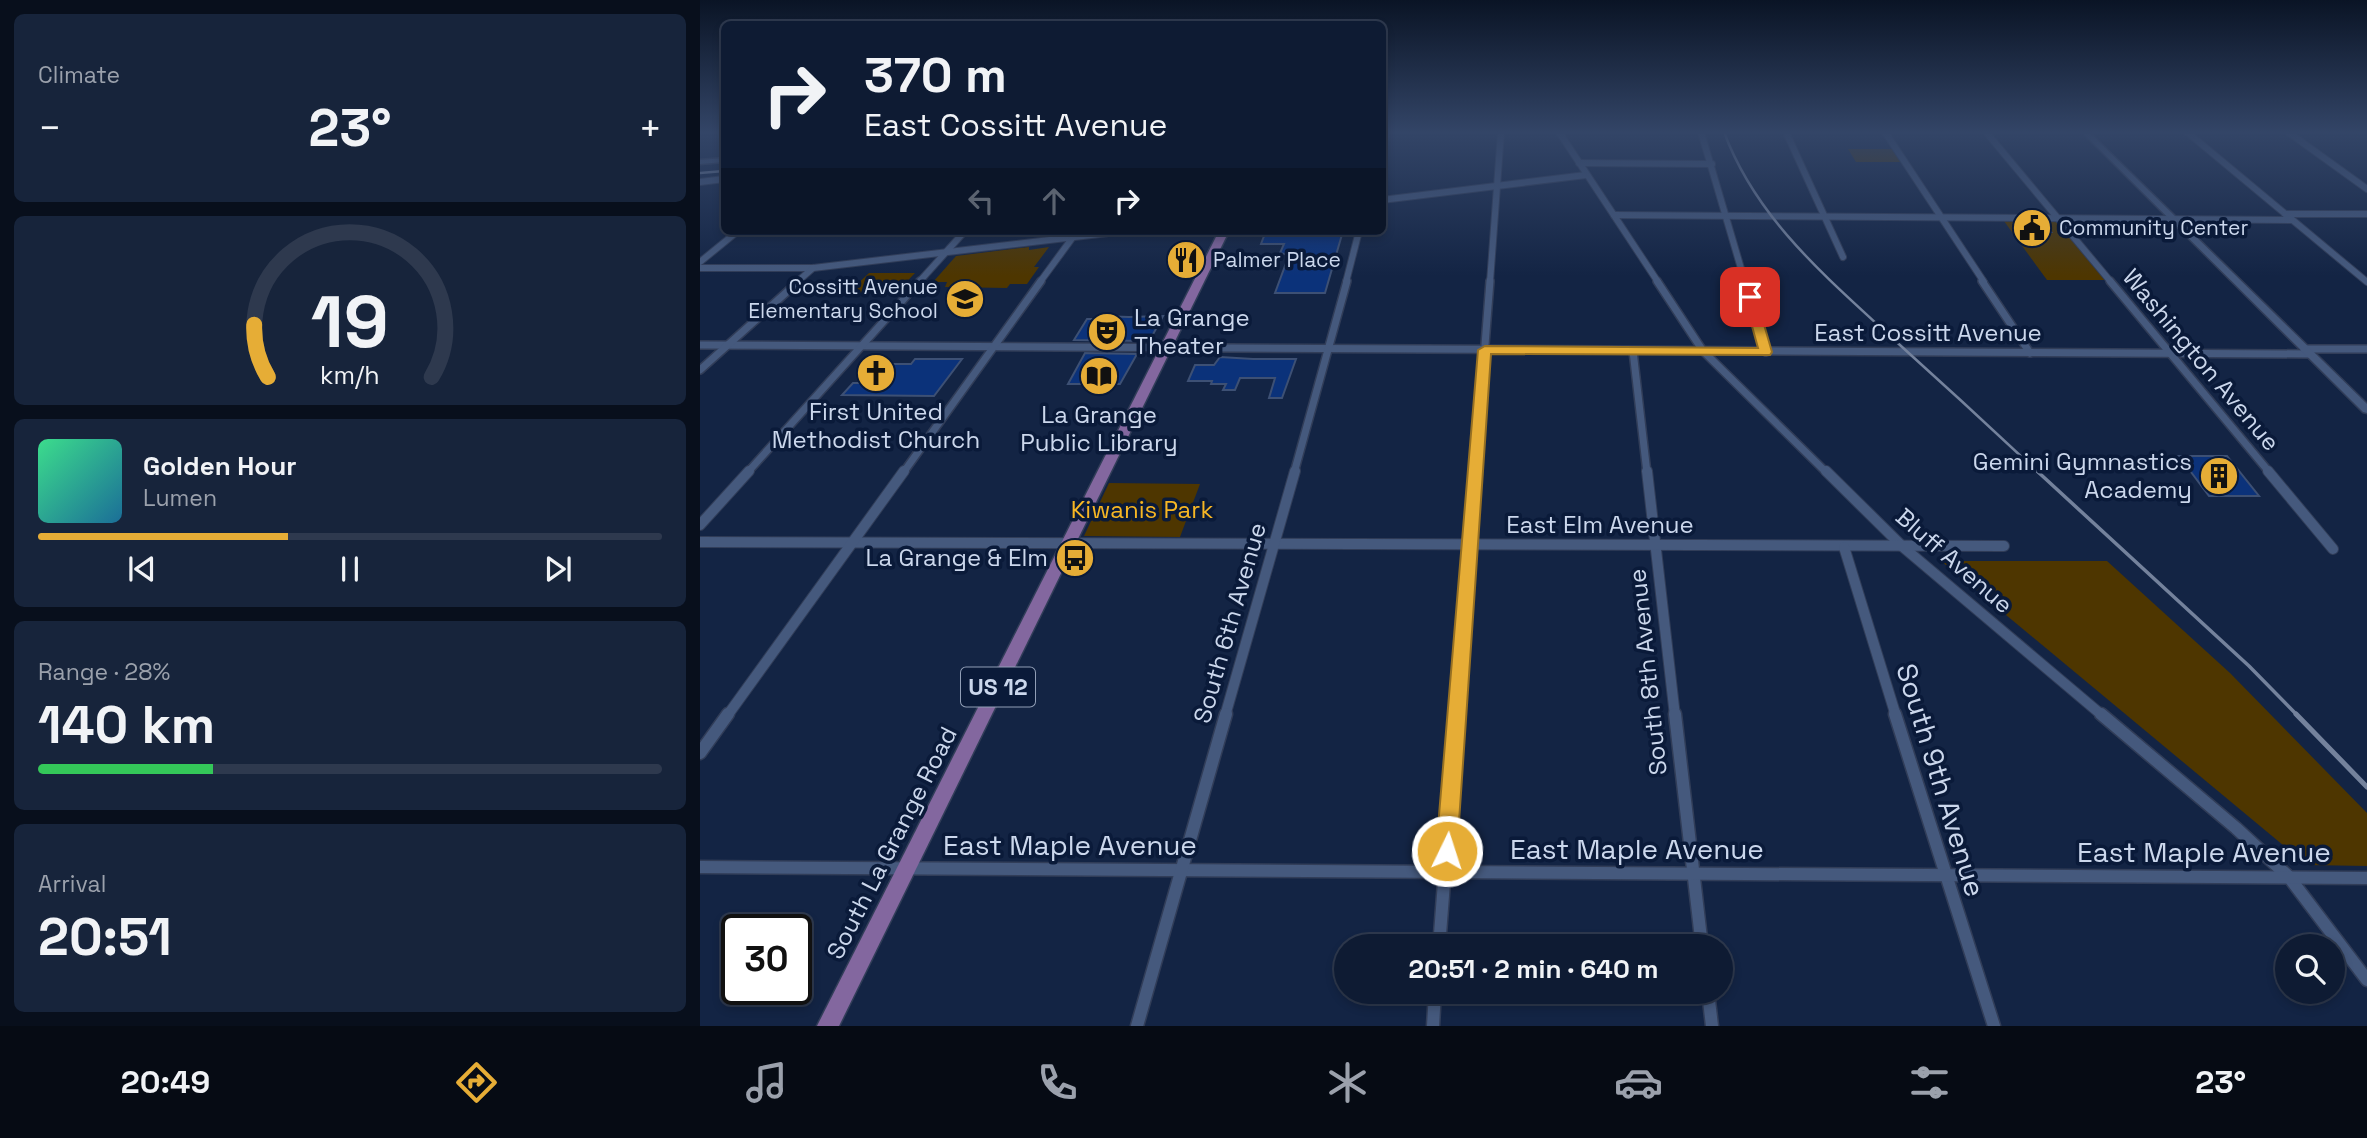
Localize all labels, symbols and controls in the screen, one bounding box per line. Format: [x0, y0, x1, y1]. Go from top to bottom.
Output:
text: 370 m [864, 44, 1007, 106]
icon: right [749, 49, 840, 140]
text: Climate [38, 60, 120, 90]
text: 23° [309, 95, 392, 161]
text: − [38, 104, 62, 152]
text: + [638, 104, 662, 152]
text: East Cossitt Avenue [864, 105, 1167, 145]
icon: left [962, 182, 1000, 220]
icon: ahead [1035, 182, 1073, 220]
icon: right [1108, 182, 1146, 220]
public building icon: Community Center [2011, 207, 2053, 249]
place label: Community Center [2059, 214, 2248, 241]
restaurant icon: Palmer Place [1165, 239, 1207, 281]
place label: Palmer Place [1213, 246, 1341, 273]
street label: Washington Avenue [2116, 262, 2287, 457]
pin [1720, 267, 1780, 327]
place label: Cossitt Avenue Elementary School [748, 273, 938, 324]
text: 19 [311, 275, 389, 368]
school or university icon: Cossitt Avenue Elementary School [944, 278, 986, 320]
icon: arrive [1731, 278, 1769, 316]
place label: La Grange Theater [1134, 302, 1250, 361]
theatre icon: La Grange Theater [1086, 311, 1128, 353]
street label: East Cossitt Avenue [1814, 317, 2042, 348]
church icon: First United Methodist Church [855, 352, 897, 394]
library icon: La Grange Public Library [1078, 355, 1120, 397]
text: km/h [320, 358, 380, 390]
place label: First United Methodist Church [772, 396, 980, 455]
place label: La Grange Public Library [1020, 399, 1178, 458]
place label: Gemini Gymnastics Academy [1973, 446, 2192, 505]
text: Golden Hour [143, 449, 297, 483]
building icon: Gemini Gymnastics Academy [2198, 455, 2240, 497]
text: Lumen [143, 483, 217, 513]
park label: Kiwanis Park [1071, 494, 1213, 525]
street label: Bluff Avenue [1889, 501, 2019, 620]
street label: East Elm Avenue [1506, 509, 1694, 540]
street label: South 6th Avenue [1186, 519, 1273, 727]
bus stop icon: La Grange & Elm [1054, 537, 1096, 579]
place label: La Grange & Elm [865, 542, 1048, 573]
icon: previous [123, 550, 161, 588]
icon: pause [331, 550, 369, 588]
icon: next [539, 550, 577, 588]
street label: South 8th Avenue [1621, 567, 1674, 777]
text: Range · 28% [38, 657, 170, 687]
street label: South 9th Avenue [1888, 659, 1994, 901]
road number: US 12 [961, 667, 1035, 706]
text: 140 km [38, 692, 215, 758]
street label: South La Grange Road [819, 721, 964, 964]
position arrow [1410, 814, 1484, 888]
street label: East Maple Avenue [943, 827, 1197, 863]
street label: East Maple Avenue [1510, 831, 1764, 867]
street label: East Maple Avenue [2077, 834, 2331, 870]
text: Arrival [38, 869, 106, 899]
text: 20:51 [38, 904, 172, 970]
speed limit sign: 30 [721, 914, 812, 1005]
map controls [2275, 934, 2345, 1004]
button: search [2275, 934, 2345, 1004]
text: 20:51 · 2 min · 640 m [1408, 952, 1659, 986]
icon: directions [452, 1058, 501, 1107]
icon: music [742, 1058, 791, 1107]
icon: phone [1033, 1058, 1082, 1107]
icon: climate [1323, 1058, 1372, 1107]
icon: car [1614, 1058, 1663, 1107]
icon: filters [1905, 1058, 1954, 1107]
text: 20:49 [121, 1062, 210, 1102]
text: 23° [2195, 1062, 2246, 1102]

